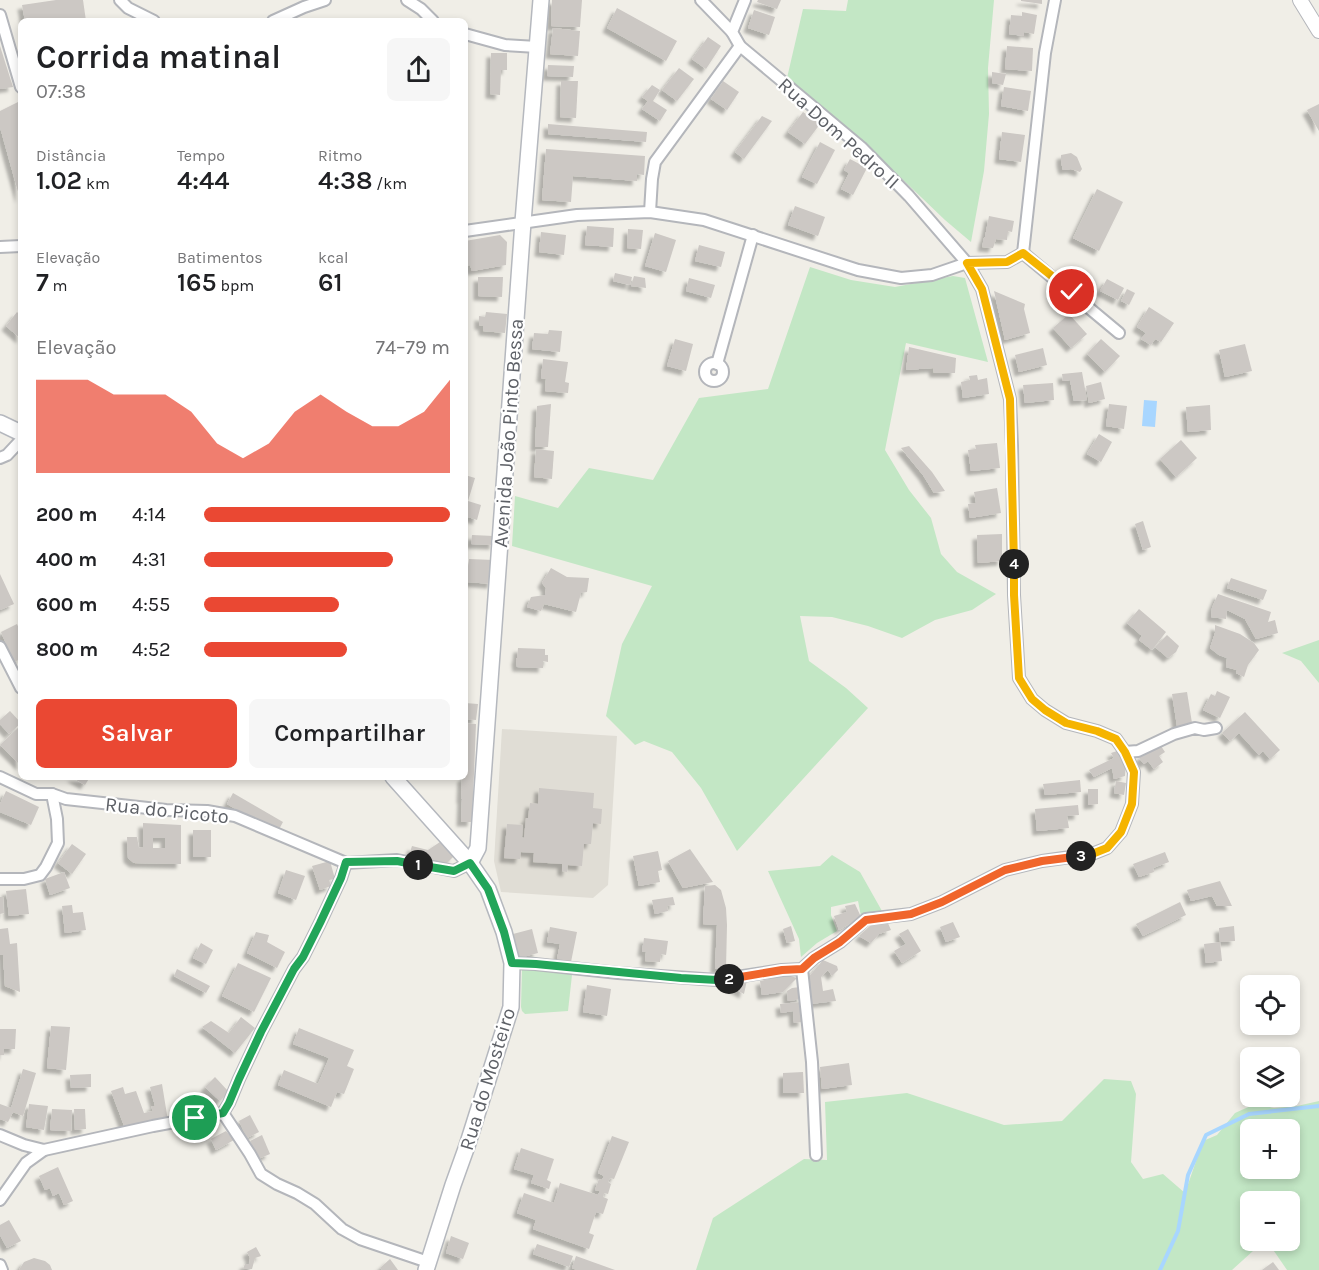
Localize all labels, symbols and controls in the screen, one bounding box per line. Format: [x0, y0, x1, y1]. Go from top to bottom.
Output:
text: Corrida matinal [36, 38, 281, 76]
button: share [387, 38, 450, 101]
street label: Rua Dom Pedro II [773, 73, 904, 194]
text: 07:38 [36, 80, 86, 103]
text: Distância [36, 146, 106, 165]
text: Tempo [177, 146, 225, 165]
text: Ritmo [318, 146, 362, 165]
text: 1.02 [36, 165, 82, 196]
text: 4:44 [177, 165, 229, 196]
text: 4:38 [318, 165, 372, 196]
text: km [82, 174, 110, 193]
text: /km [372, 174, 407, 193]
text: Elevação [36, 248, 100, 267]
text: Batimentos [177, 248, 263, 267]
text: kcal [318, 248, 349, 267]
pin [1046, 266, 1097, 317]
text: 7 [36, 267, 49, 298]
text: 165 [177, 267, 217, 298]
text: 61 [318, 267, 343, 298]
icon: check [1055, 275, 1088, 308]
text: m [49, 276, 68, 295]
text: bpm [217, 276, 254, 295]
street label: Avenida João Pinto Bessa [489, 318, 528, 548]
text: Elevação [36, 336, 116, 359]
text: 74–79 m [376, 336, 450, 359]
text: 200 m [36, 503, 97, 526]
text: 4:14 [132, 503, 166, 526]
text: 400 m [36, 548, 97, 571]
text: 4:31 [132, 548, 166, 571]
pin: 4 [999, 549, 1029, 579]
text: 4 [1009, 554, 1019, 573]
text: 600 m [36, 593, 97, 616]
text: 4:55 [132, 593, 170, 616]
text: 800 m [36, 638, 98, 661]
text: 4:52 [132, 638, 171, 661]
button: Salvar [36, 699, 237, 768]
button: Compartilhar [249, 699, 450, 768]
street label: Rua do Picoto [104, 793, 230, 828]
pin: 3 [1066, 841, 1096, 871]
text: 3 [1076, 846, 1086, 865]
pin: 1 [403, 850, 433, 880]
text: 1 [415, 855, 421, 874]
pin: 2 [714, 964, 744, 994]
text: 2 [724, 969, 734, 988]
map controls [1240, 975, 1300, 1251]
button: locate [1240, 975, 1300, 1035]
street label: Rua do Mosteiro [455, 1005, 520, 1153]
button: layers [1240, 1047, 1300, 1107]
pin [169, 1092, 220, 1143]
icon: arrive [178, 1101, 211, 1134]
button: + [1240, 1119, 1300, 1179]
button: − [1240, 1191, 1300, 1251]

